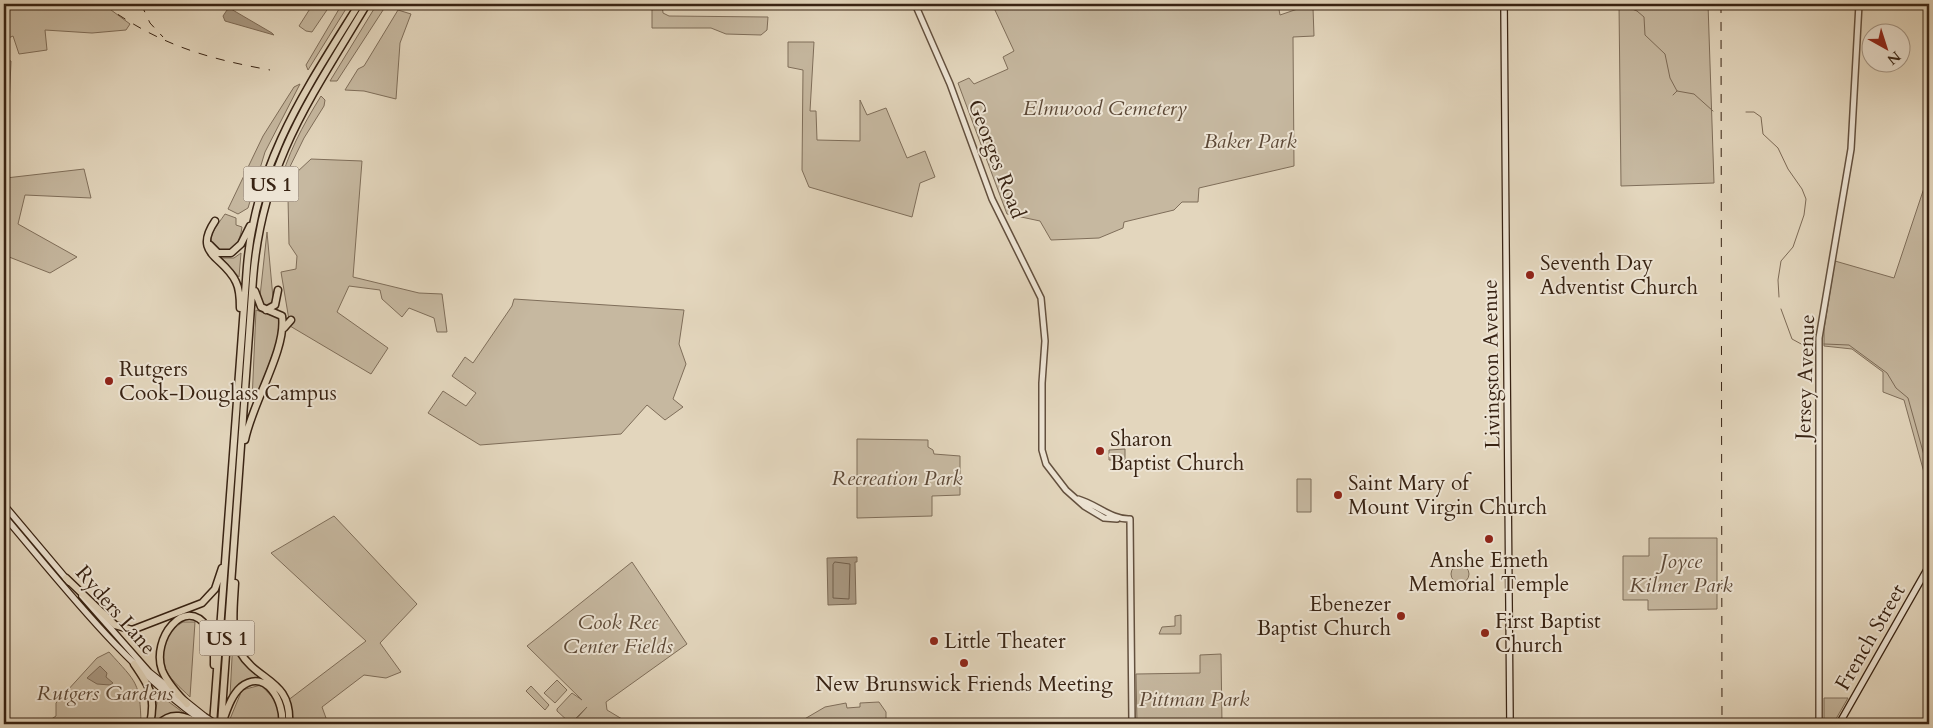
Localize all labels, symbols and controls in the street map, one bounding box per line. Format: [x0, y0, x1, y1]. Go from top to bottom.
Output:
north arrow [1860, 22, 1910, 72]
text: N [1883, 47, 1905, 69]
park label: Elmwood Cemetery [1023, 94, 1187, 123]
street label: Georges Road [961, 95, 1033, 223]
park label: Baker Park [1203, 127, 1297, 156]
road number: US 1 [244, 166, 298, 202]
place label: Seventh Day Adventist Church [1540, 249, 1698, 302]
marker: Seventh Day Adventist Church [1524, 269, 1536, 281]
street label: Livingston Avenue [1476, 279, 1507, 449]
street label: Jersey Avenue [1789, 314, 1822, 443]
place label: Rutgers Cook-Douglass Campus [119, 355, 337, 408]
marker: Rutgers Cook-Douglass Campus [103, 375, 115, 387]
place label: Sharon Baptist Church [1110, 425, 1245, 478]
marker: Sharon Baptist Church [1094, 445, 1106, 457]
park label: Recreation Park [831, 464, 963, 493]
place label: Saint Mary of Mount Virgin Church [1348, 469, 1547, 522]
marker: Saint Mary of Mount Virgin Church [1332, 489, 1344, 501]
marker: Anshe Emeth Memorial Temple [1483, 533, 1495, 545]
place label: Anshe Emeth Memorial Temple [1409, 546, 1569, 599]
park label: Joyce Kilmer Park [1629, 547, 1733, 600]
street label: Ryders Lane [69, 559, 163, 661]
street label: French Street [1828, 578, 1913, 696]
place label: Ebenezer Baptist Church [1257, 590, 1391, 643]
place label: First Baptist Church [1495, 607, 1601, 660]
park label: Cook Rec Center Fields [563, 608, 673, 661]
marker: Ebenezer Baptist Church [1395, 610, 1407, 622]
road number: US 1 [200, 620, 254, 656]
place label: Little Theater [944, 627, 1066, 656]
marker: First Baptist Church [1479, 627, 1491, 639]
marker: Little Theater [928, 635, 940, 647]
marker: New Brunswick Friends Meeting [958, 657, 970, 669]
place label: New Brunswick Friends Meeting [815, 670, 1113, 699]
park label: Rutgers Gardens [36, 679, 174, 708]
park label: Pittman Park [1139, 685, 1250, 714]

